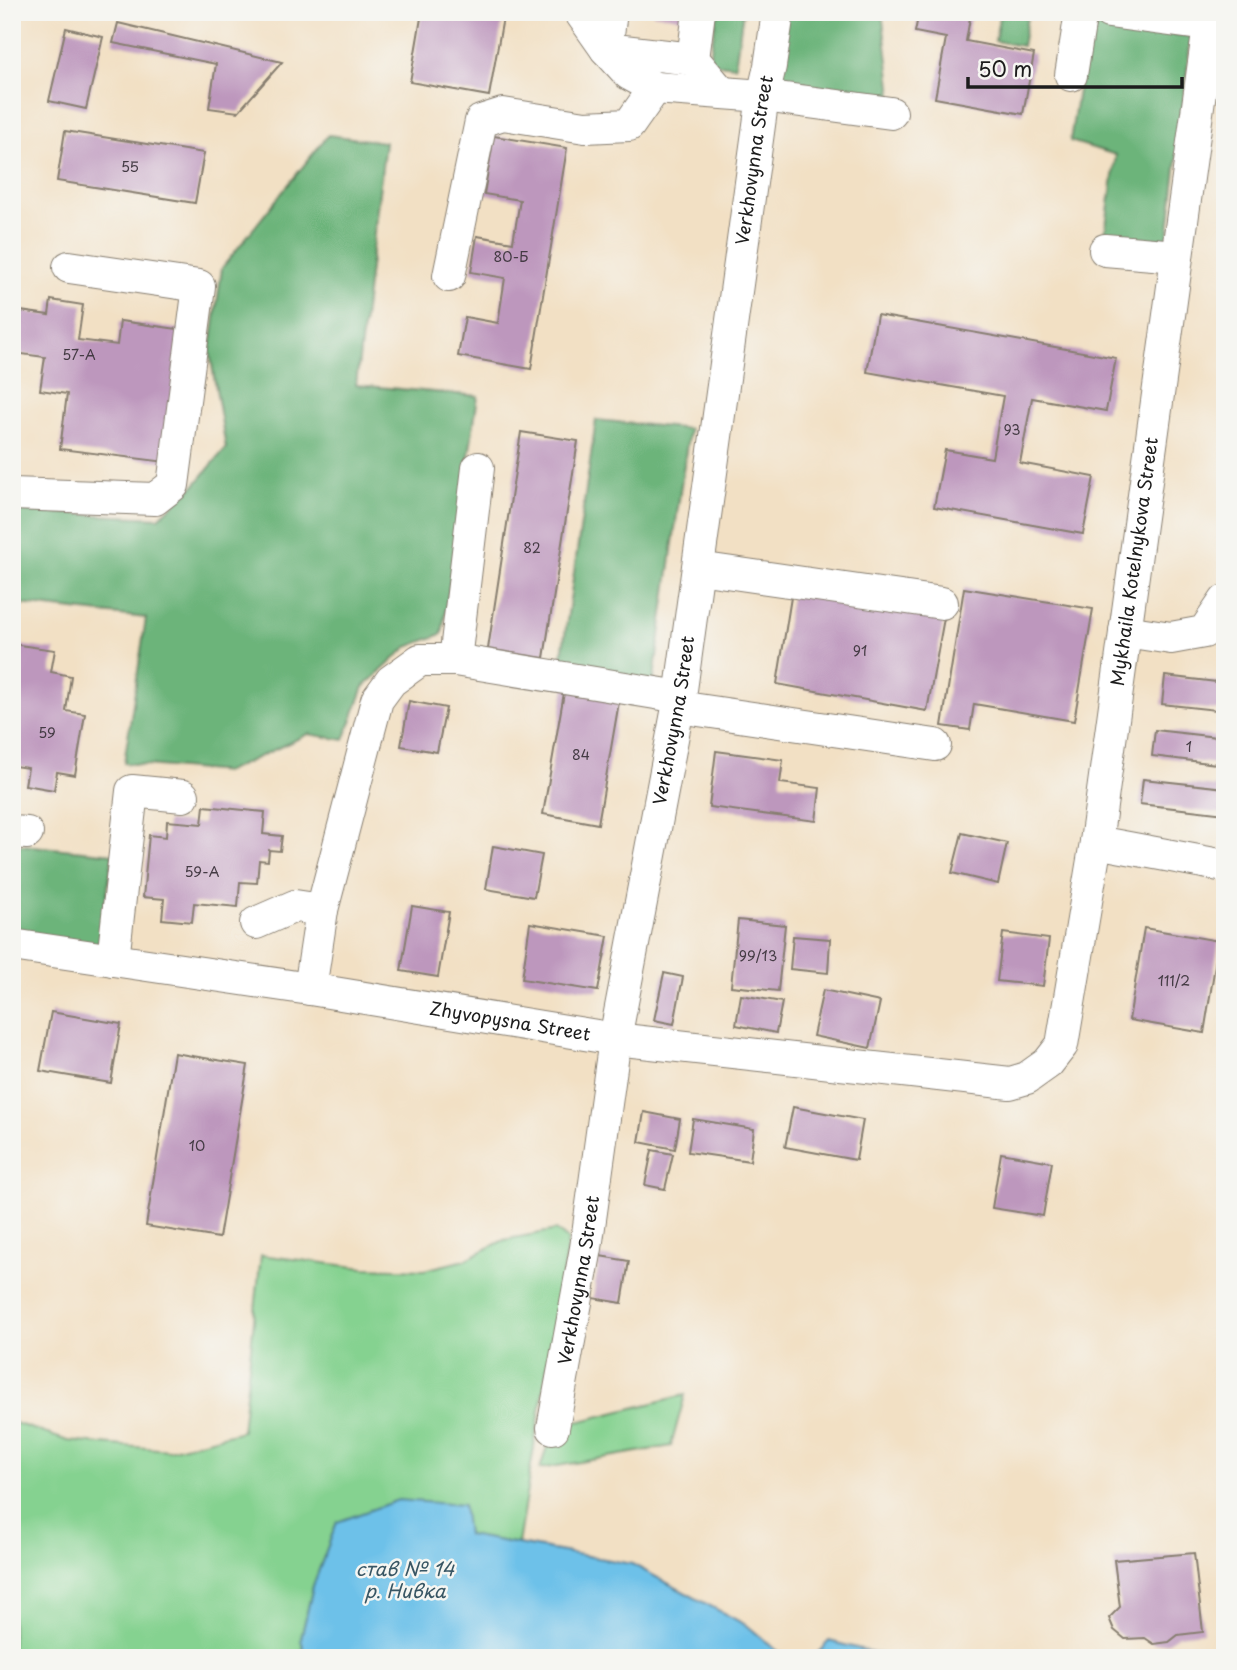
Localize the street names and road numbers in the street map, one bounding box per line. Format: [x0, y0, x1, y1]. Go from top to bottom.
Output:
street label: Verkhovynna Street [728, 72, 779, 247]
street label: Mykhaila Kotelnykova Street [1103, 435, 1164, 687]
street label: Verkhovynna Street [645, 634, 700, 807]
street label: Zhyvopysna Street [428, 994, 593, 1047]
street label: Verkhovynna Street [550, 1194, 605, 1367]

